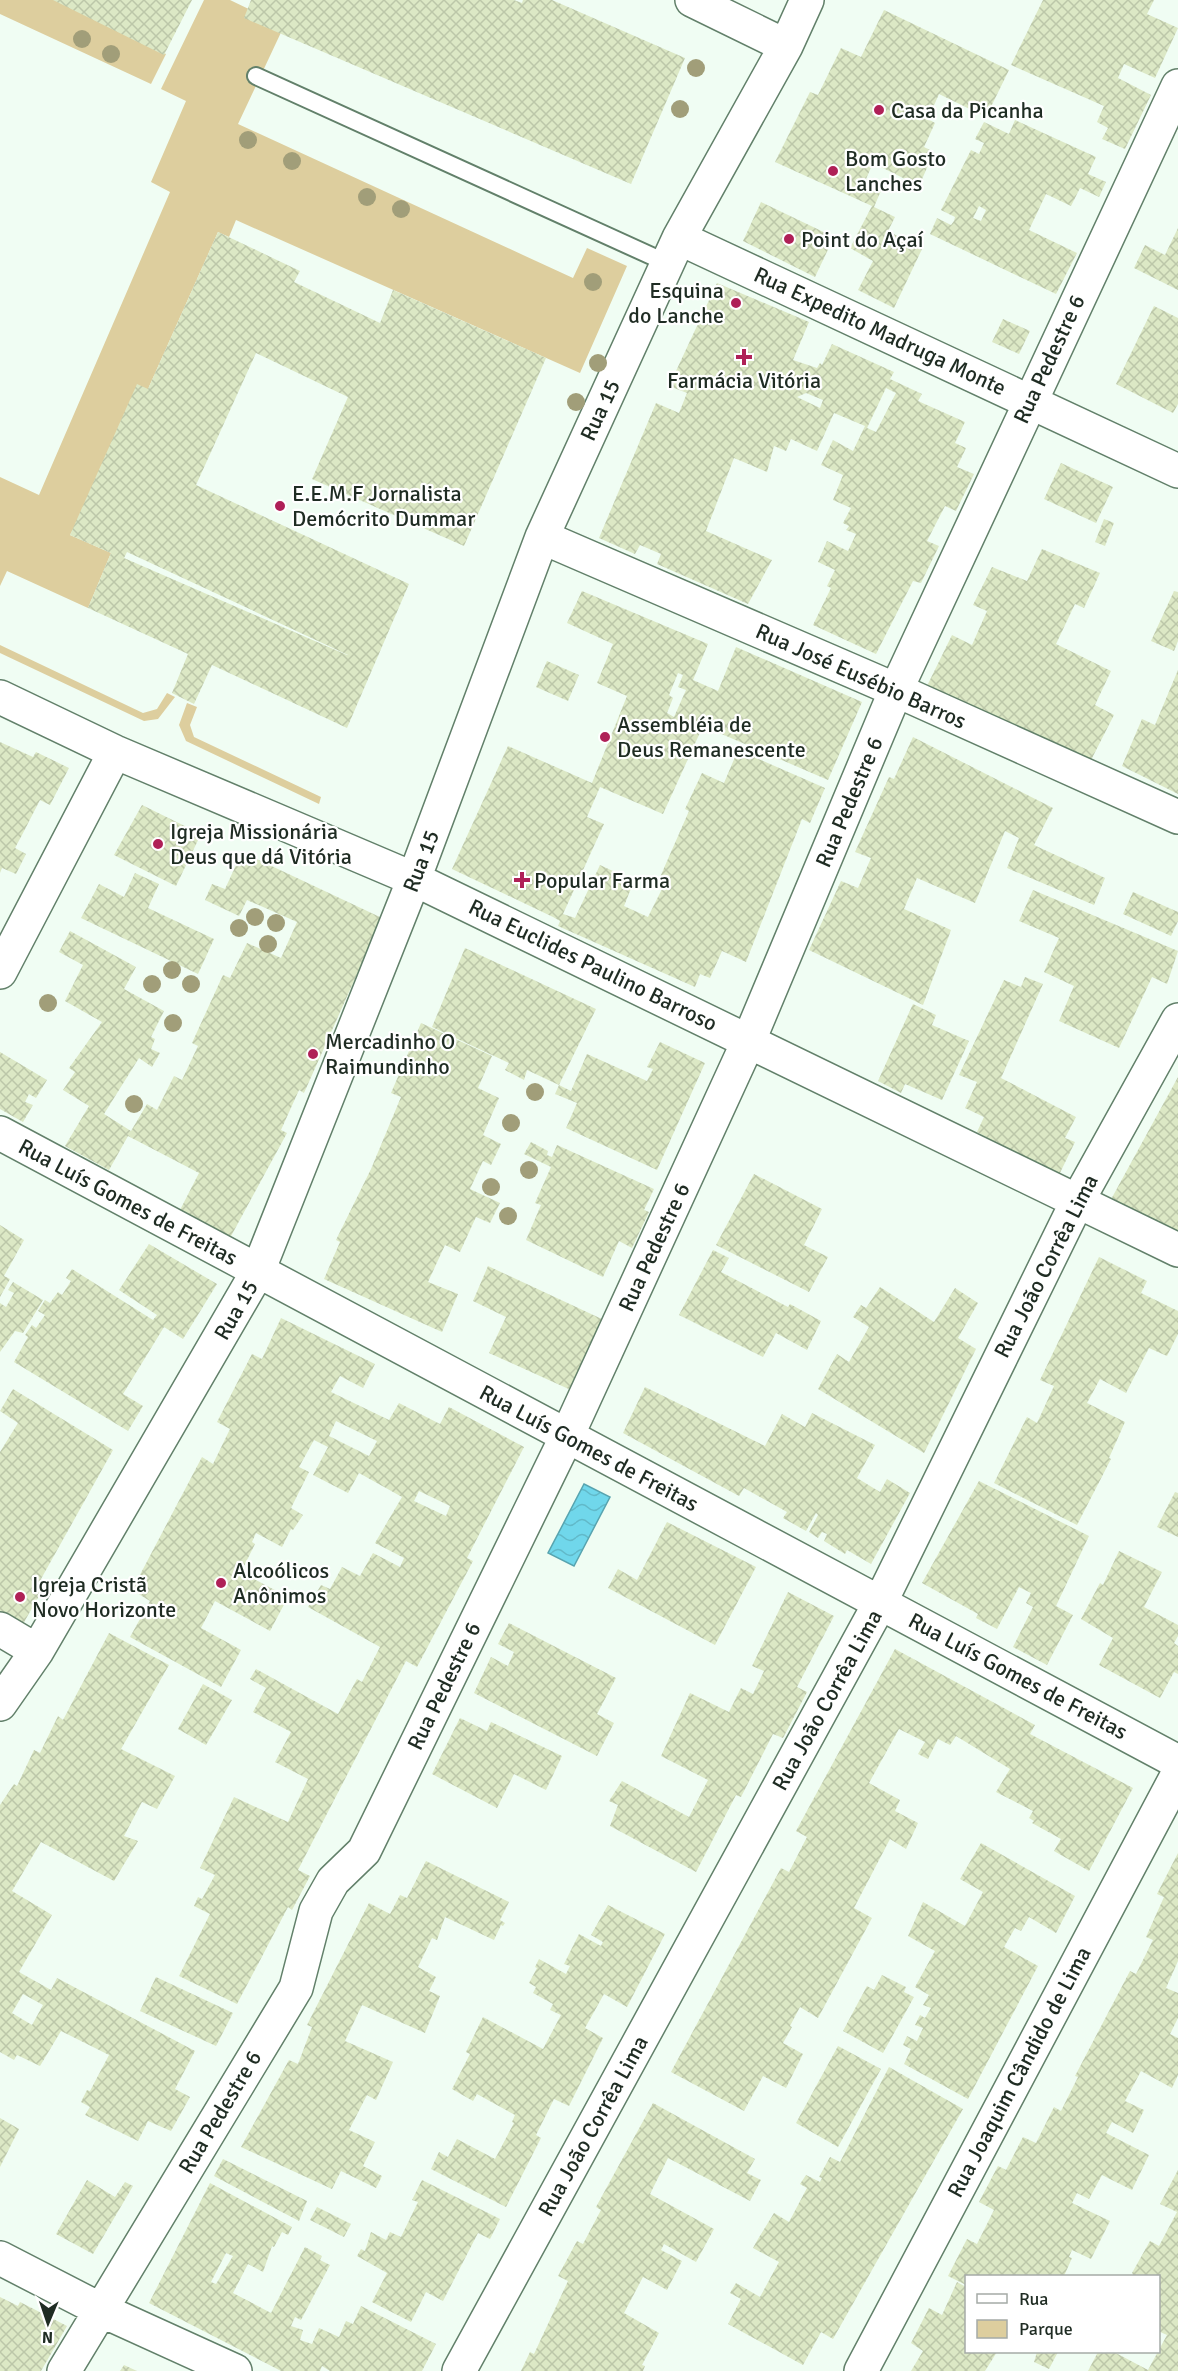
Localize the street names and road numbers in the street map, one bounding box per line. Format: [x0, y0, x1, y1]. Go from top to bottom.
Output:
street label: Rua Expedito Madruga Monte [750, 261, 1010, 401]
street label: Rua Pedestre 6 [1007, 290, 1091, 428]
street label: Rua 15 [574, 375, 626, 445]
street label: Rua José Eusébio Barros [752, 617, 970, 735]
street label: Rua Pedestre 6 [809, 733, 889, 871]
street label: Rua 15 [397, 826, 445, 896]
street label: Rua Euclides Paulino Barroso [464, 893, 722, 1037]
street label: Rua Luís Gomes de Freitas [14, 1133, 242, 1271]
street label: Rua João Corrêa Lima [988, 1170, 1104, 1362]
street label: Rua Pedestre 6 [612, 1178, 696, 1316]
street label: Rua 15 [208, 1275, 264, 1345]
street label: Rua Luís Gomes de Freitas [475, 1379, 703, 1517]
street label: Rua João Corrêa Lima [766, 1605, 888, 1795]
street label: Rua Luís Gomes de Freitas [904, 1607, 1132, 1745]
street label: Rua Pedestre 6 [401, 1618, 487, 1754]
street label: Rua Joaquim Cândido de Lima [941, 1942, 1097, 2202]
street label: Rua João Corrêa Lima [532, 2031, 654, 2221]
street label: Rua Pedestre 6 [173, 2045, 267, 2179]

